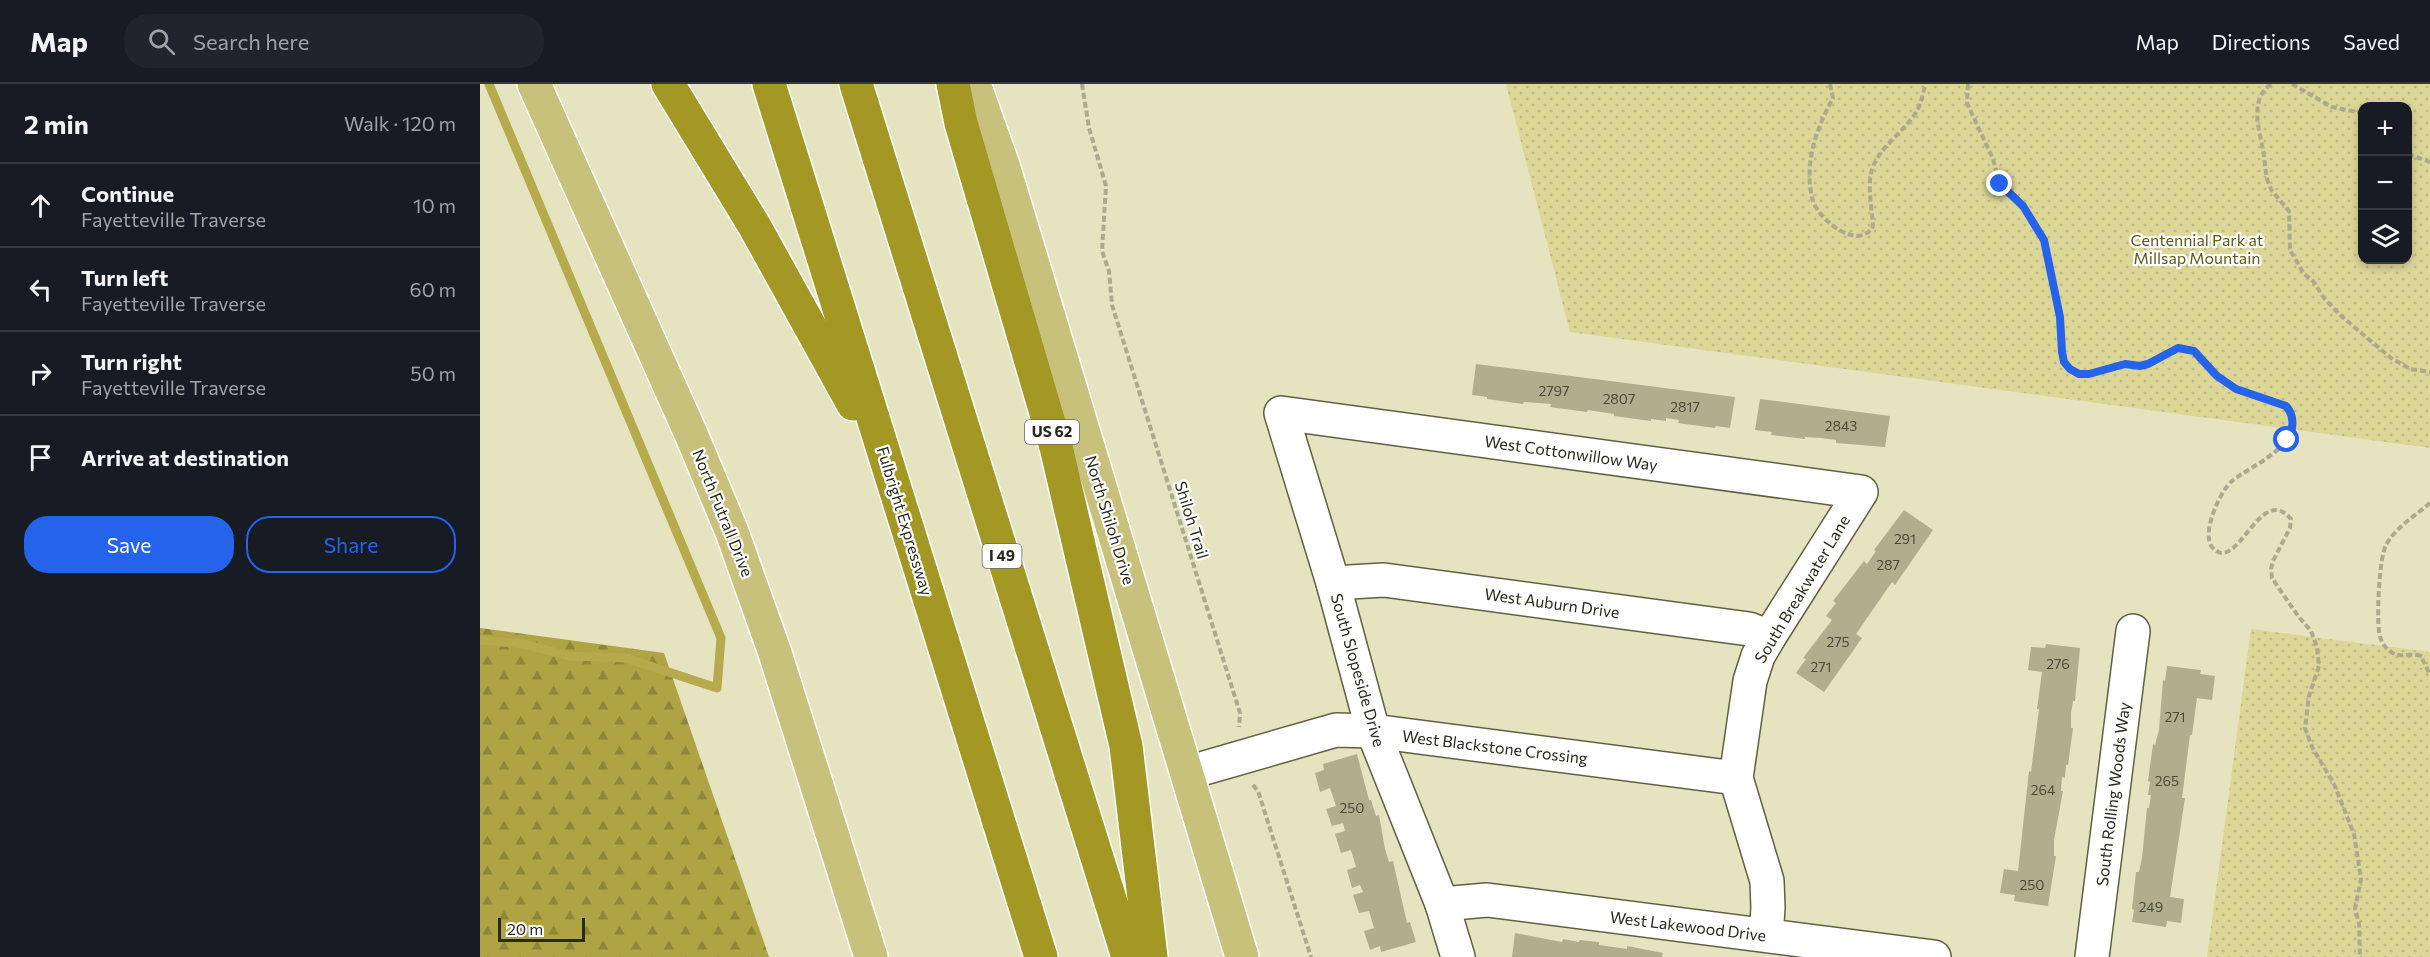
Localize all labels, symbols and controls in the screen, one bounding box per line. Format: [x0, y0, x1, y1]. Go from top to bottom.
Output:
search box [124, 14, 544, 68]
text: Map [30, 24, 88, 58]
icon: search [145, 25, 178, 58]
text: Search here [193, 28, 309, 55]
text: Map [2136, 29, 2179, 54]
text: Directions [2212, 29, 2310, 54]
text: Saved [2343, 29, 2400, 54]
map controls [2358, 102, 2412, 264]
button: + [2358, 102, 2412, 156]
text: 2 min [24, 108, 89, 139]
text: Walk · 120 m [344, 111, 456, 135]
button: − [2358, 156, 2412, 210]
route end [1986, 170, 2012, 196]
text: Continue [81, 180, 174, 207]
icon: ahead [24, 189, 57, 222]
text: 10 m [413, 193, 456, 217]
text: Fayetteville Traverse [81, 207, 266, 231]
button: layers [2358, 210, 2412, 264]
park label: Centennial Park at Millsap Mountain [2131, 230, 2264, 267]
text: Turn left [81, 264, 168, 291]
icon: left [24, 273, 57, 306]
text: 60 m [410, 277, 456, 301]
text: Fayetteville Traverse [81, 291, 266, 315]
text: Turn right [81, 348, 182, 375]
icon: right [24, 357, 57, 390]
text: 50 m [410, 361, 456, 385]
text: Fayetteville Traverse [81, 375, 266, 399]
house number: 2797 [1539, 382, 1569, 399]
house number: 2807 [1603, 390, 1635, 407]
house number: 2817 [1670, 398, 1700, 415]
house number: 2843 [1825, 417, 1857, 434]
road number: US 62 [1025, 420, 1079, 444]
route start [2273, 426, 2299, 452]
street label: West Cottonwillow Way [1483, 431, 1659, 474]
icon: arrive [24, 441, 57, 474]
text: Arrive at destination [81, 444, 289, 471]
street label: Fulbright Expressway [874, 444, 937, 598]
street label: North Futrall Drive [689, 446, 758, 579]
street label: North Shiloh Drive [1082, 453, 1139, 587]
street label: Shiloh Trail [1172, 479, 1213, 561]
street label: South Breakwater Lane [1750, 511, 1853, 666]
button: Save [24, 516, 234, 573]
button: Share [246, 516, 456, 573]
house number: 291 [1894, 530, 1916, 547]
road number: I 49 [982, 544, 1022, 568]
house number: 287 [1876, 556, 1900, 573]
street label: West Auburn Drive [1483, 584, 1621, 621]
street label: South Slopeside Drive [1328, 591, 1389, 749]
house number: 275 [1826, 633, 1850, 650]
house number: 276 [2046, 655, 2070, 672]
house number: 271 [1810, 658, 1832, 675]
street label: South Rolling Woods Way [2092, 701, 2133, 887]
house number: 271 [2164, 708, 2186, 725]
street label: West Blackstone Crossing [1401, 726, 1589, 767]
house number: 265 [2155, 772, 2179, 789]
house number: 264 [2031, 781, 2056, 798]
house number: 250 [1340, 799, 1364, 816]
house number: 250 [2020, 876, 2044, 893]
house number: 249 [2139, 898, 2163, 915]
street label: West Lakewood Drive [1609, 906, 1767, 945]
scale bar [498, 915, 585, 942]
text: 20 m [507, 919, 543, 938]

